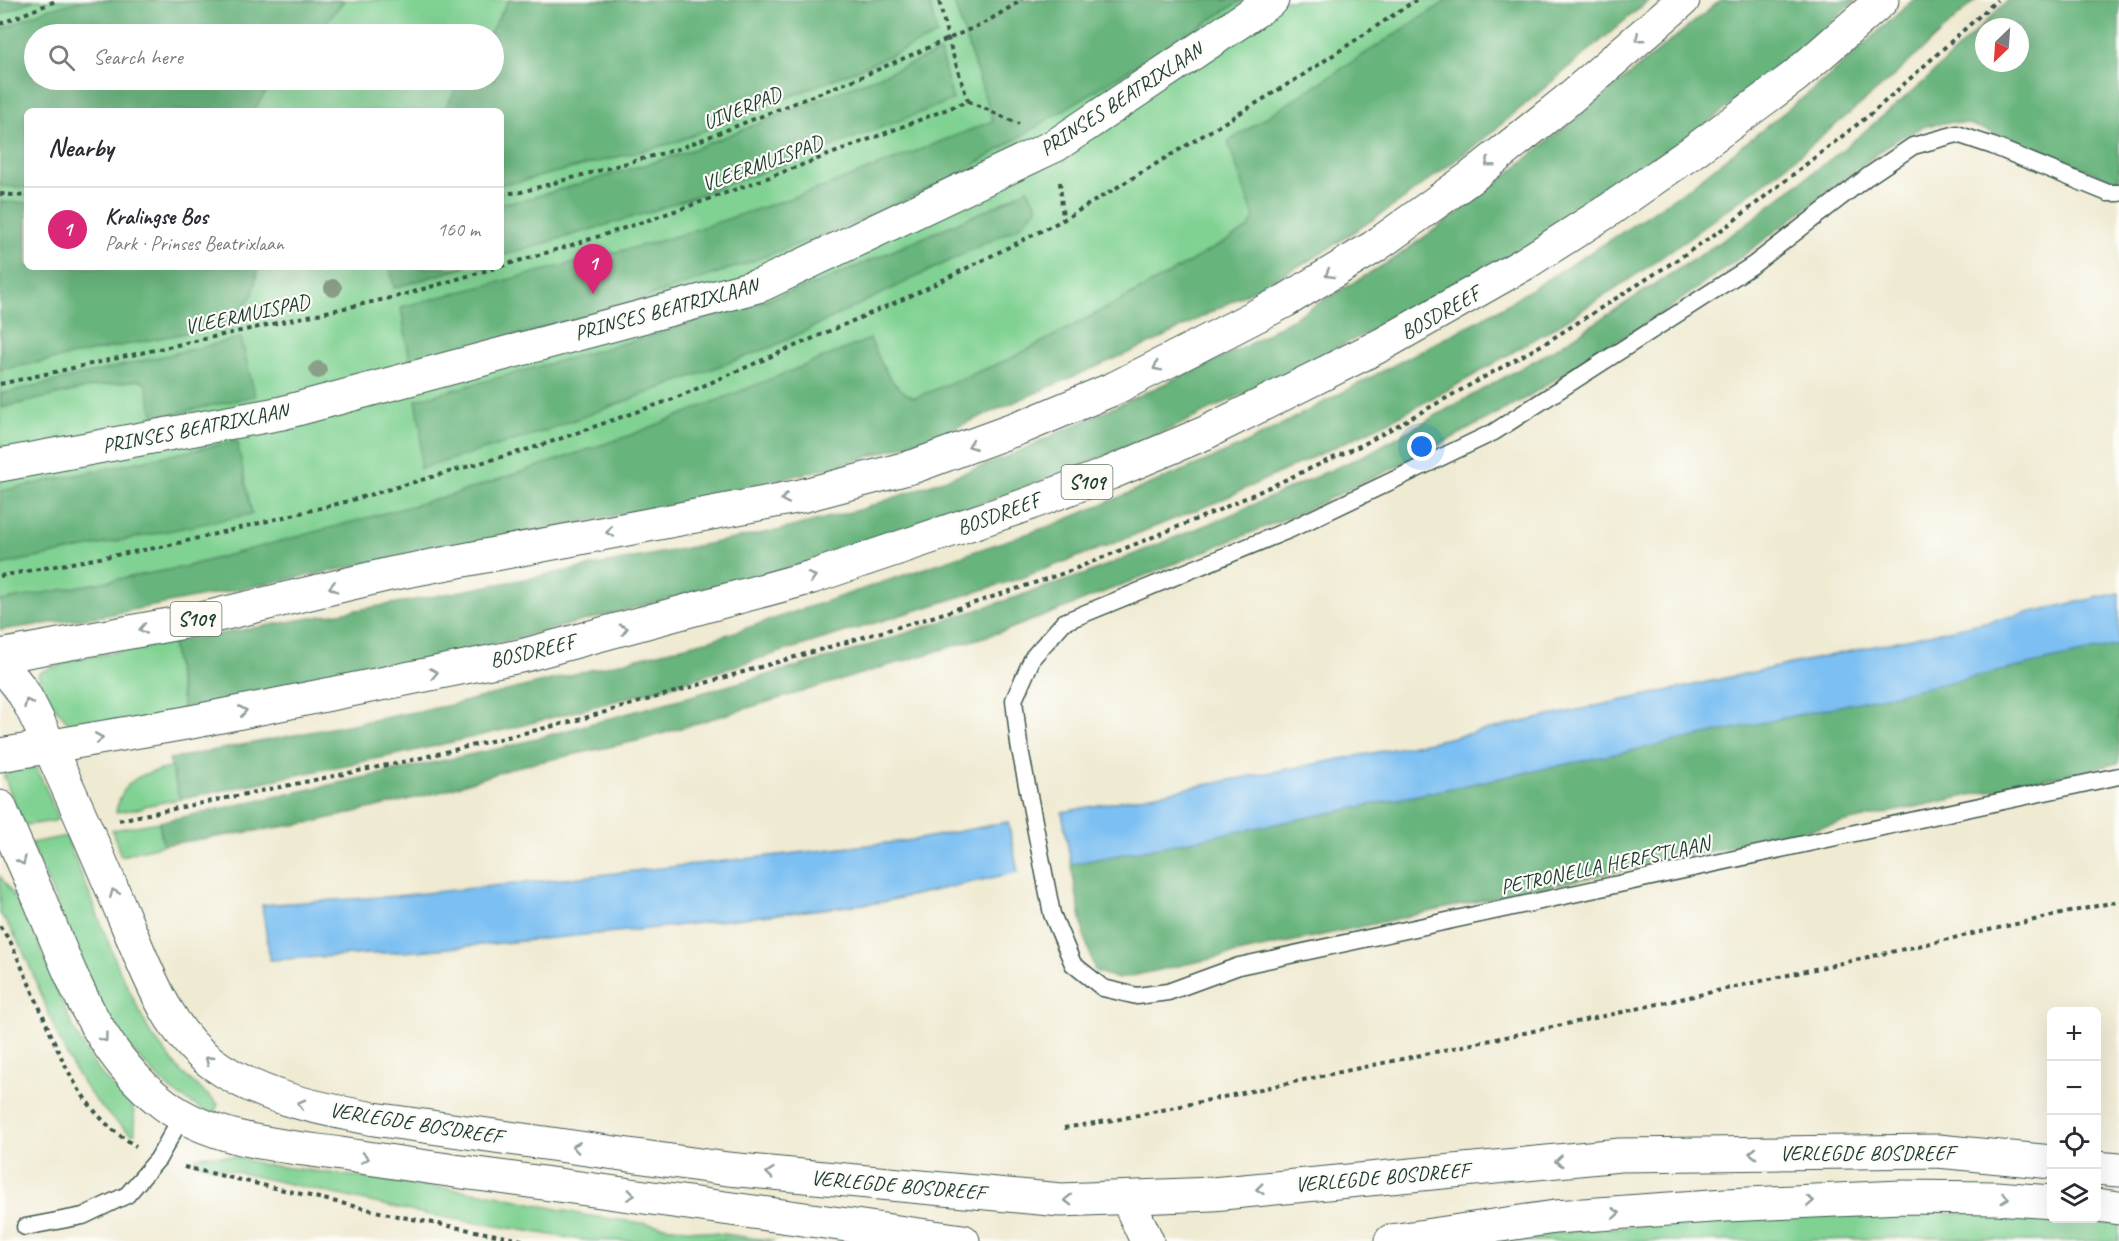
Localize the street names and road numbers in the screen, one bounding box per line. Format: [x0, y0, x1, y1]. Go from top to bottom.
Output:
street label: PRINSES BEATRIXLAAN [1035, 35, 1210, 161]
street label: UIVERPAD [699, 80, 787, 135]
street label: VLEERMUISPAD [698, 128, 828, 197]
street label: PRINSES BEATRIXLAAN [571, 271, 764, 346]
street label: BOSDREEF [1396, 278, 1488, 345]
street label: VLEERMUISPAD [182, 288, 313, 340]
street label: PRINSES BEATRIXLAAN [100, 397, 293, 459]
road number: S109 [1062, 465, 1112, 499]
street label: BOSDREEF [953, 485, 1048, 541]
road number: S109 [170, 602, 222, 636]
street label: BOSDREEF [487, 627, 582, 673]
street label: PETRONELLA HERFSTLAAN [1498, 829, 1715, 900]
street label: VERLEGDE BOSDREEF [328, 1097, 509, 1150]
street label: VERLEGDE BOSDREEF [1780, 1140, 1959, 1166]
street label: VERLEGDE BOSDREEF [1294, 1156, 1474, 1198]
street label: VERLEGDE BOSDREEF [810, 1164, 990, 1206]

